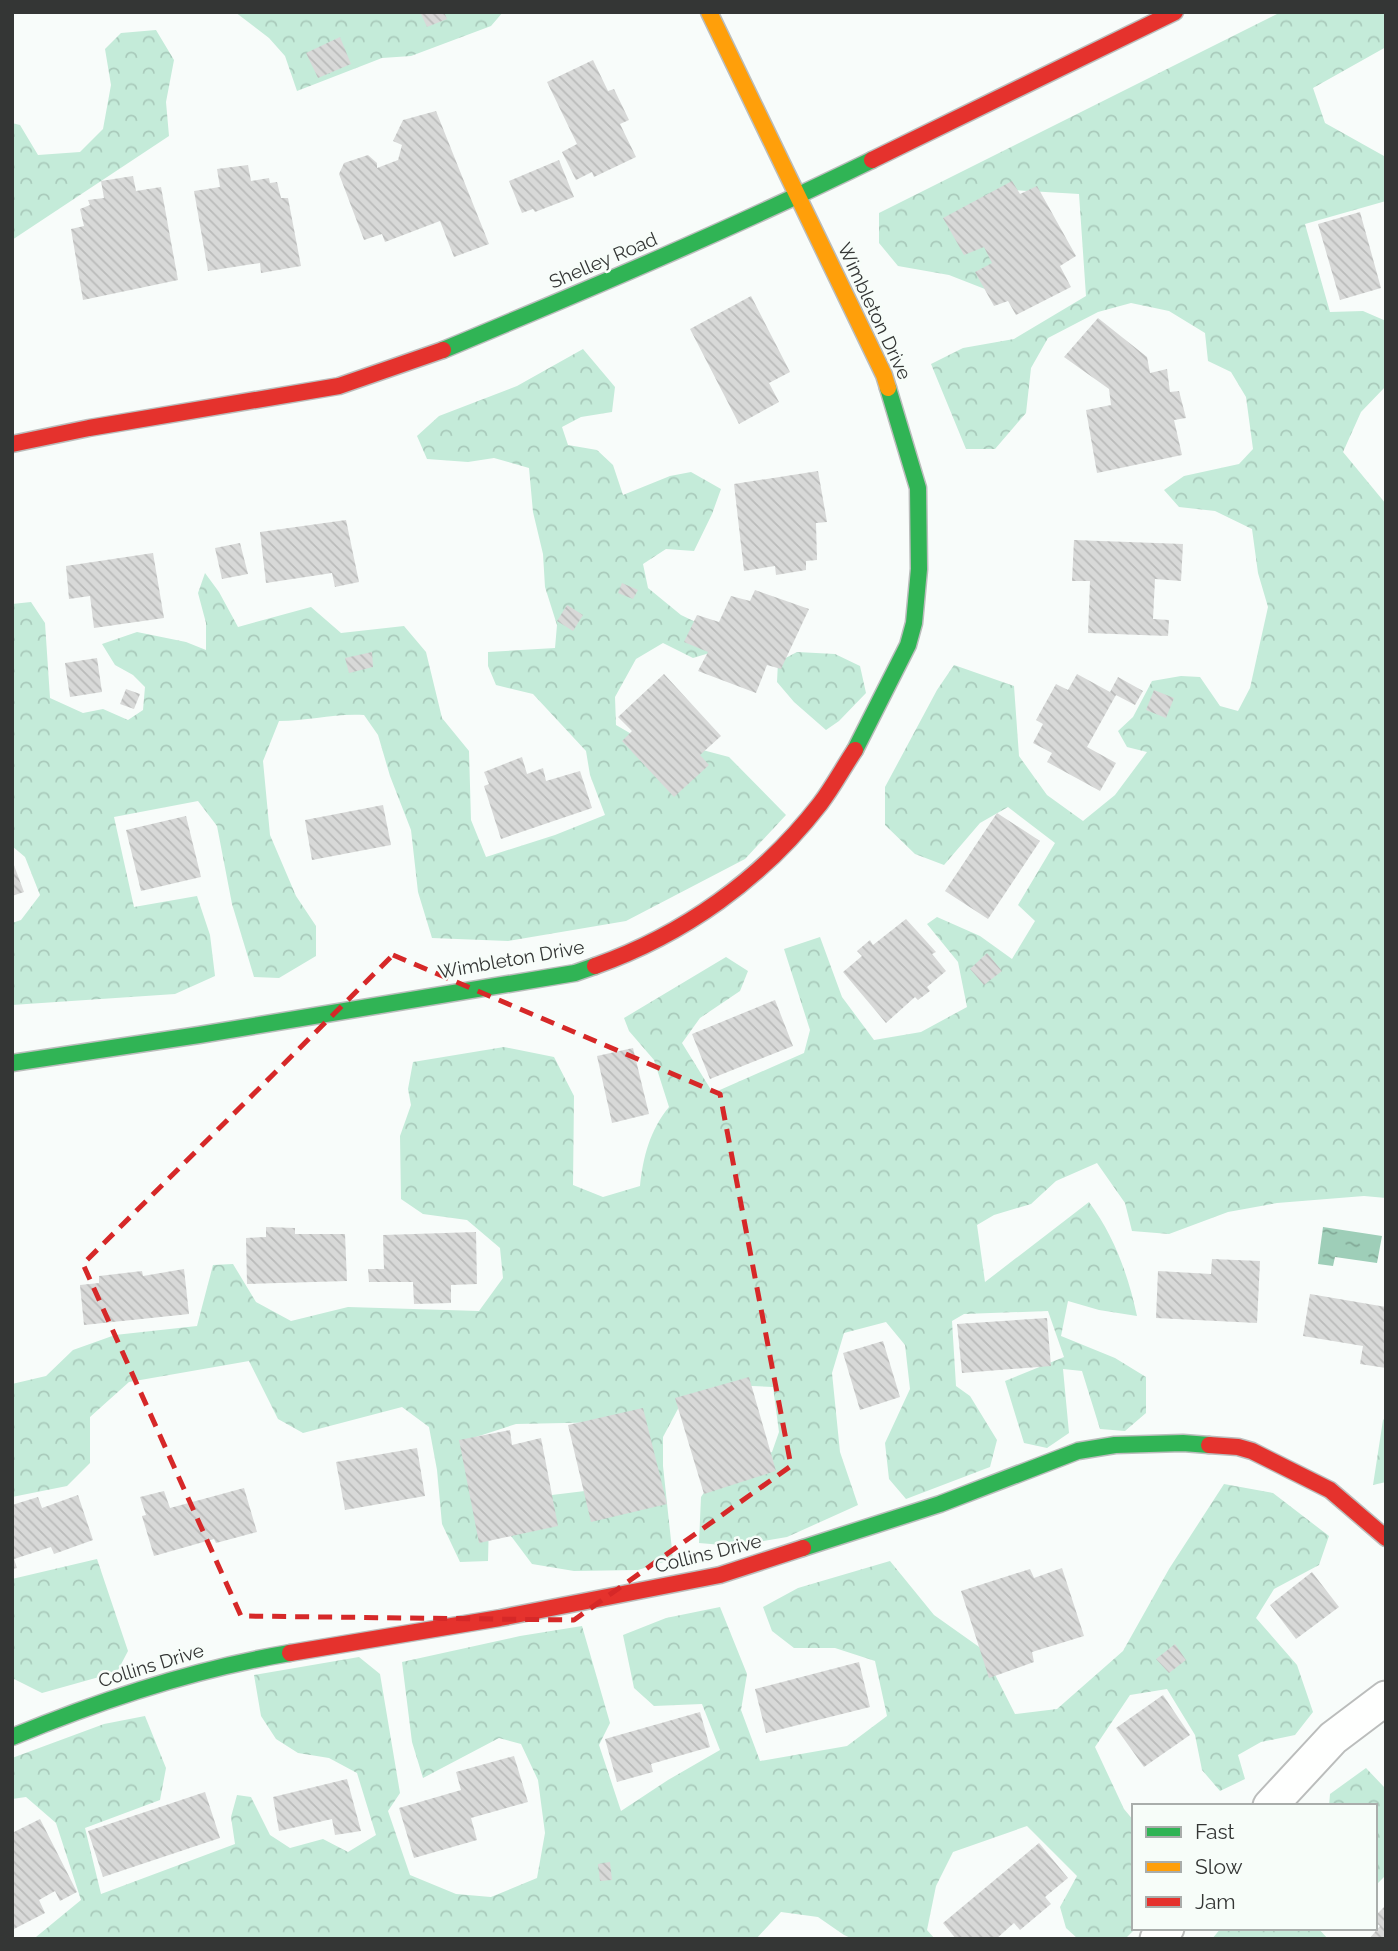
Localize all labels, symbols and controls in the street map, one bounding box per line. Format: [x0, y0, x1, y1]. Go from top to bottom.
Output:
street label: Shelley Road [546, 227, 660, 293]
street label: Wimbleton Drive [834, 239, 916, 383]
street label: Wimbleton Drive [436, 935, 586, 983]
street label: Collins Drive [652, 1529, 764, 1577]
street label: Collins Drive [96, 1639, 206, 1691]
legend [1132, 1804, 1377, 1930]
text: Fast [1195, 1819, 1235, 1844]
text: Slow [1195, 1854, 1243, 1879]
text: Jam [1195, 1889, 1236, 1914]

